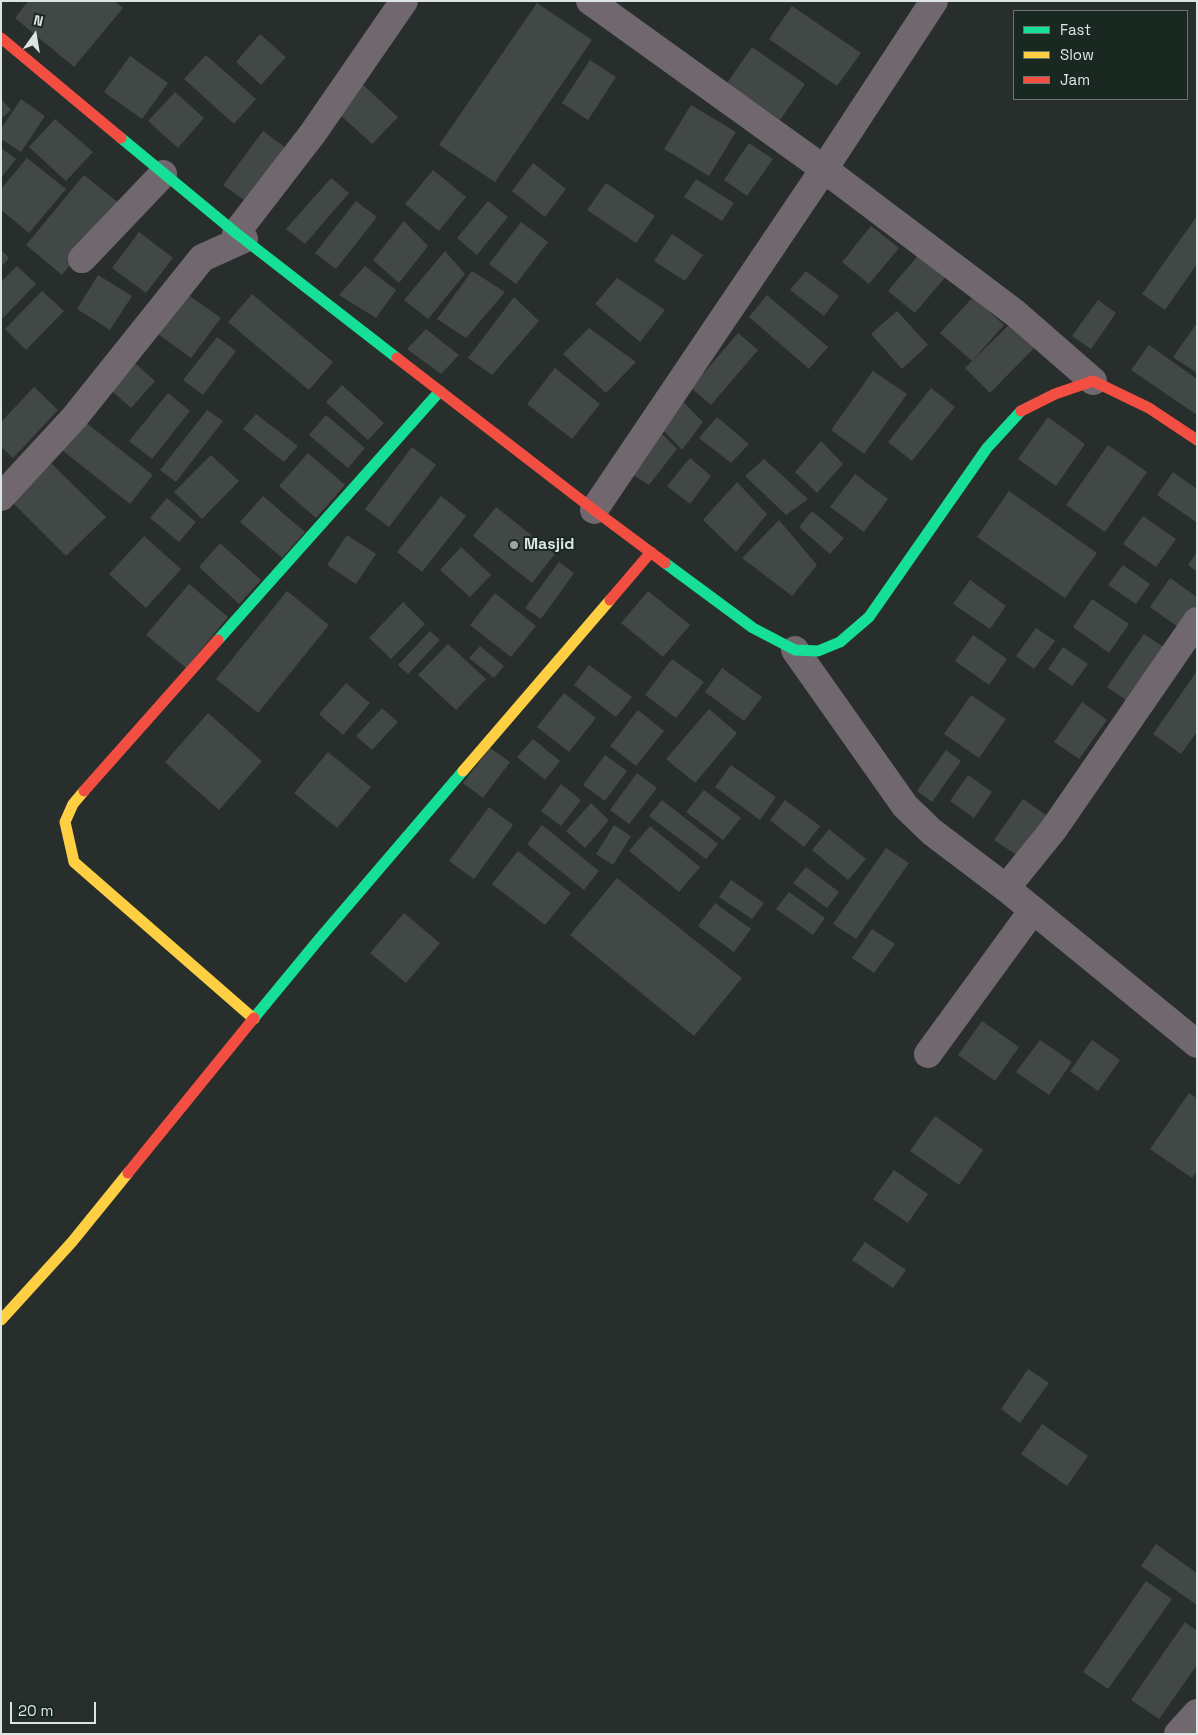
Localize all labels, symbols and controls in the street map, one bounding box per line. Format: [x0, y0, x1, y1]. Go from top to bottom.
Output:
north arrow [10, 10, 60, 60]
legend [1013, 10, 1188, 100]
text: N [32, 11, 45, 30]
text: Fast [1060, 20, 1091, 39]
text: Slow [1060, 45, 1094, 64]
text: Jam [1060, 70, 1090, 89]
place label: Masjid [524, 535, 574, 555]
marker: Masjid [508, 539, 520, 551]
scale bar [12, 1692, 99, 1724]
text: 20 m [18, 1701, 53, 1720]

